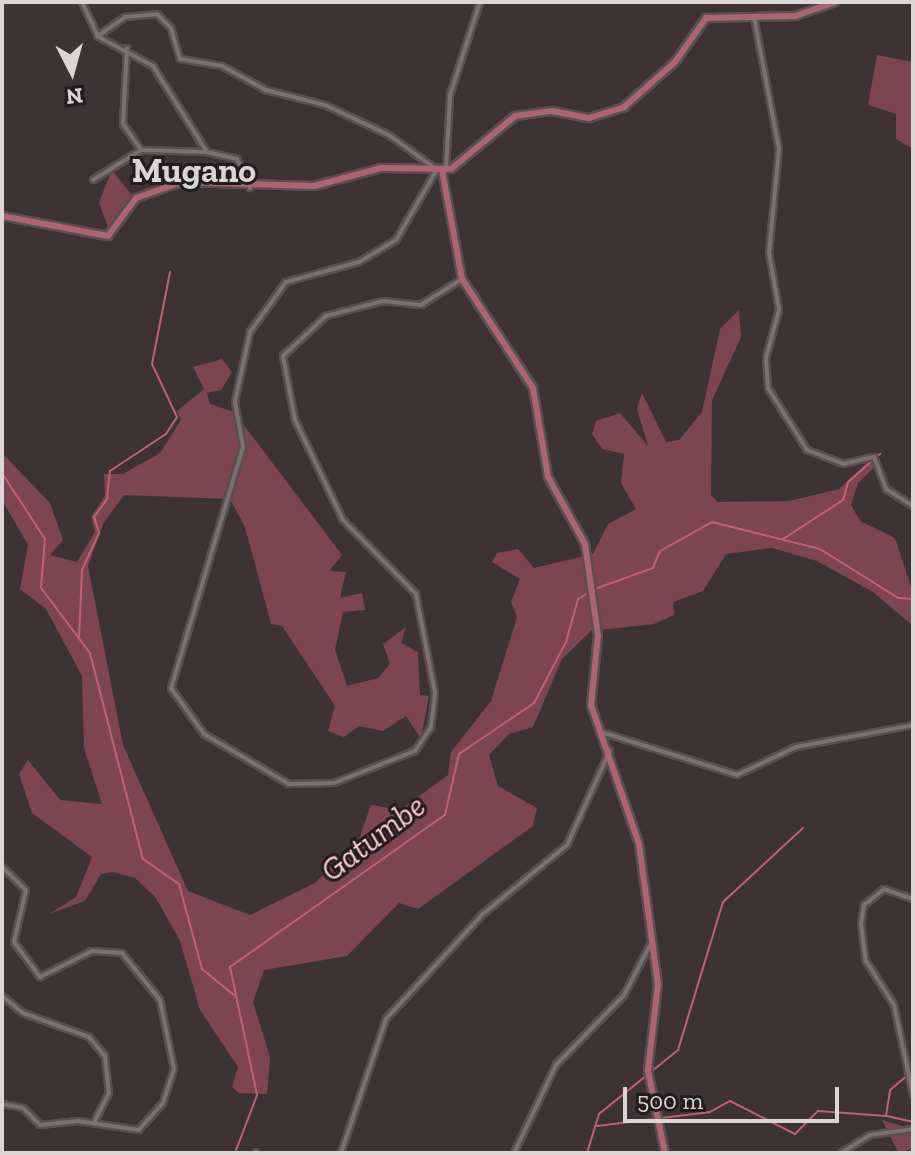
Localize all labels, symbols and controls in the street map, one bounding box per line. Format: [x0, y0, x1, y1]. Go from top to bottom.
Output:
north arrow [32, 32, 112, 112]
text: N [65, 82, 84, 111]
district label: Mugano [132, 151, 256, 191]
water label: Gatumbe [313, 786, 433, 890]
scale bar [627, 1071, 843, 1121]
text: 500 m [637, 1086, 703, 1115]

